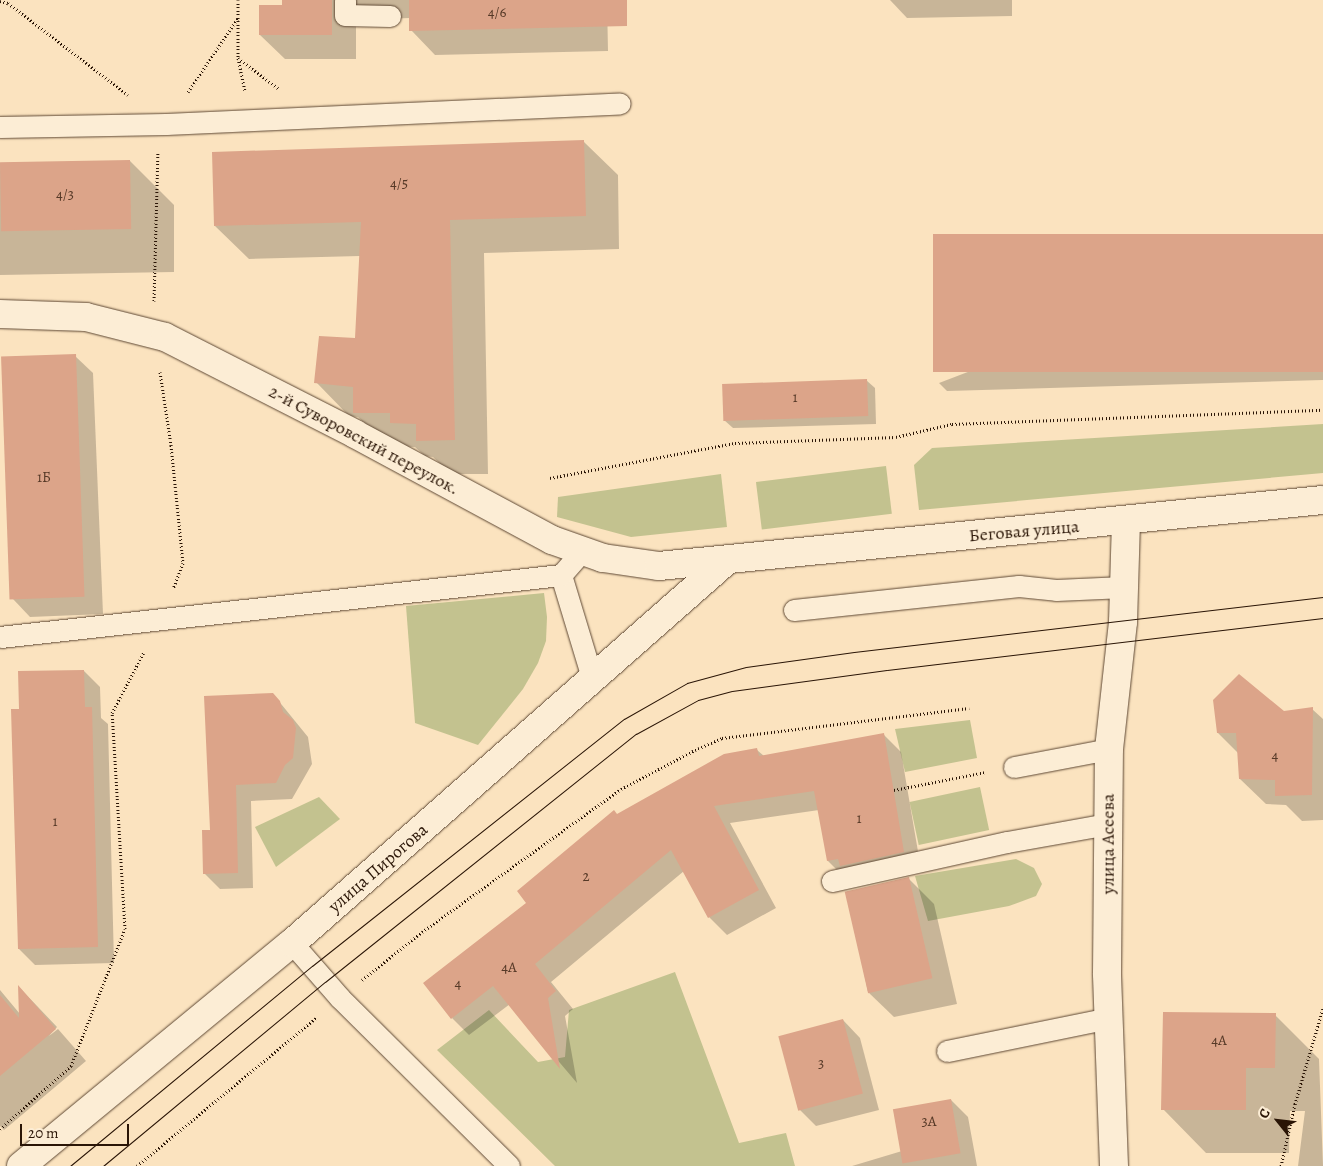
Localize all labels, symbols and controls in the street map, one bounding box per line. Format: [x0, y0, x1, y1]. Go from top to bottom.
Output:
house number: 4/6 [488, 4, 506, 22]
house number: 4/5 [390, 175, 408, 193]
house number: 4/3 [56, 186, 74, 204]
street label: 2-й Суворовский переулок. [265, 381, 463, 499]
house number: 1 [792, 389, 798, 407]
house number: 1Б [37, 469, 51, 487]
street label: Беговая улица [968, 515, 1080, 547]
house number: 4 [1272, 747, 1278, 765]
street label: улица Асеева [1097, 794, 1119, 894]
house number: 1 [856, 810, 862, 828]
house number: 1 [52, 813, 58, 831]
street label: улица Пирогова [324, 819, 432, 917]
house number: 2 [582, 868, 590, 886]
house number: 4А [501, 959, 517, 977]
house number: 4 [455, 975, 461, 993]
house number: 4А [1211, 1032, 1227, 1050]
house number: 3 [818, 1055, 824, 1073]
north arrow [1253, 1096, 1303, 1146]
text: С [1254, 1105, 1275, 1122]
house number: 3А [922, 1113, 936, 1131]
scale bar [22, 1114, 131, 1146]
text: 20 m [28, 1123, 59, 1143]

